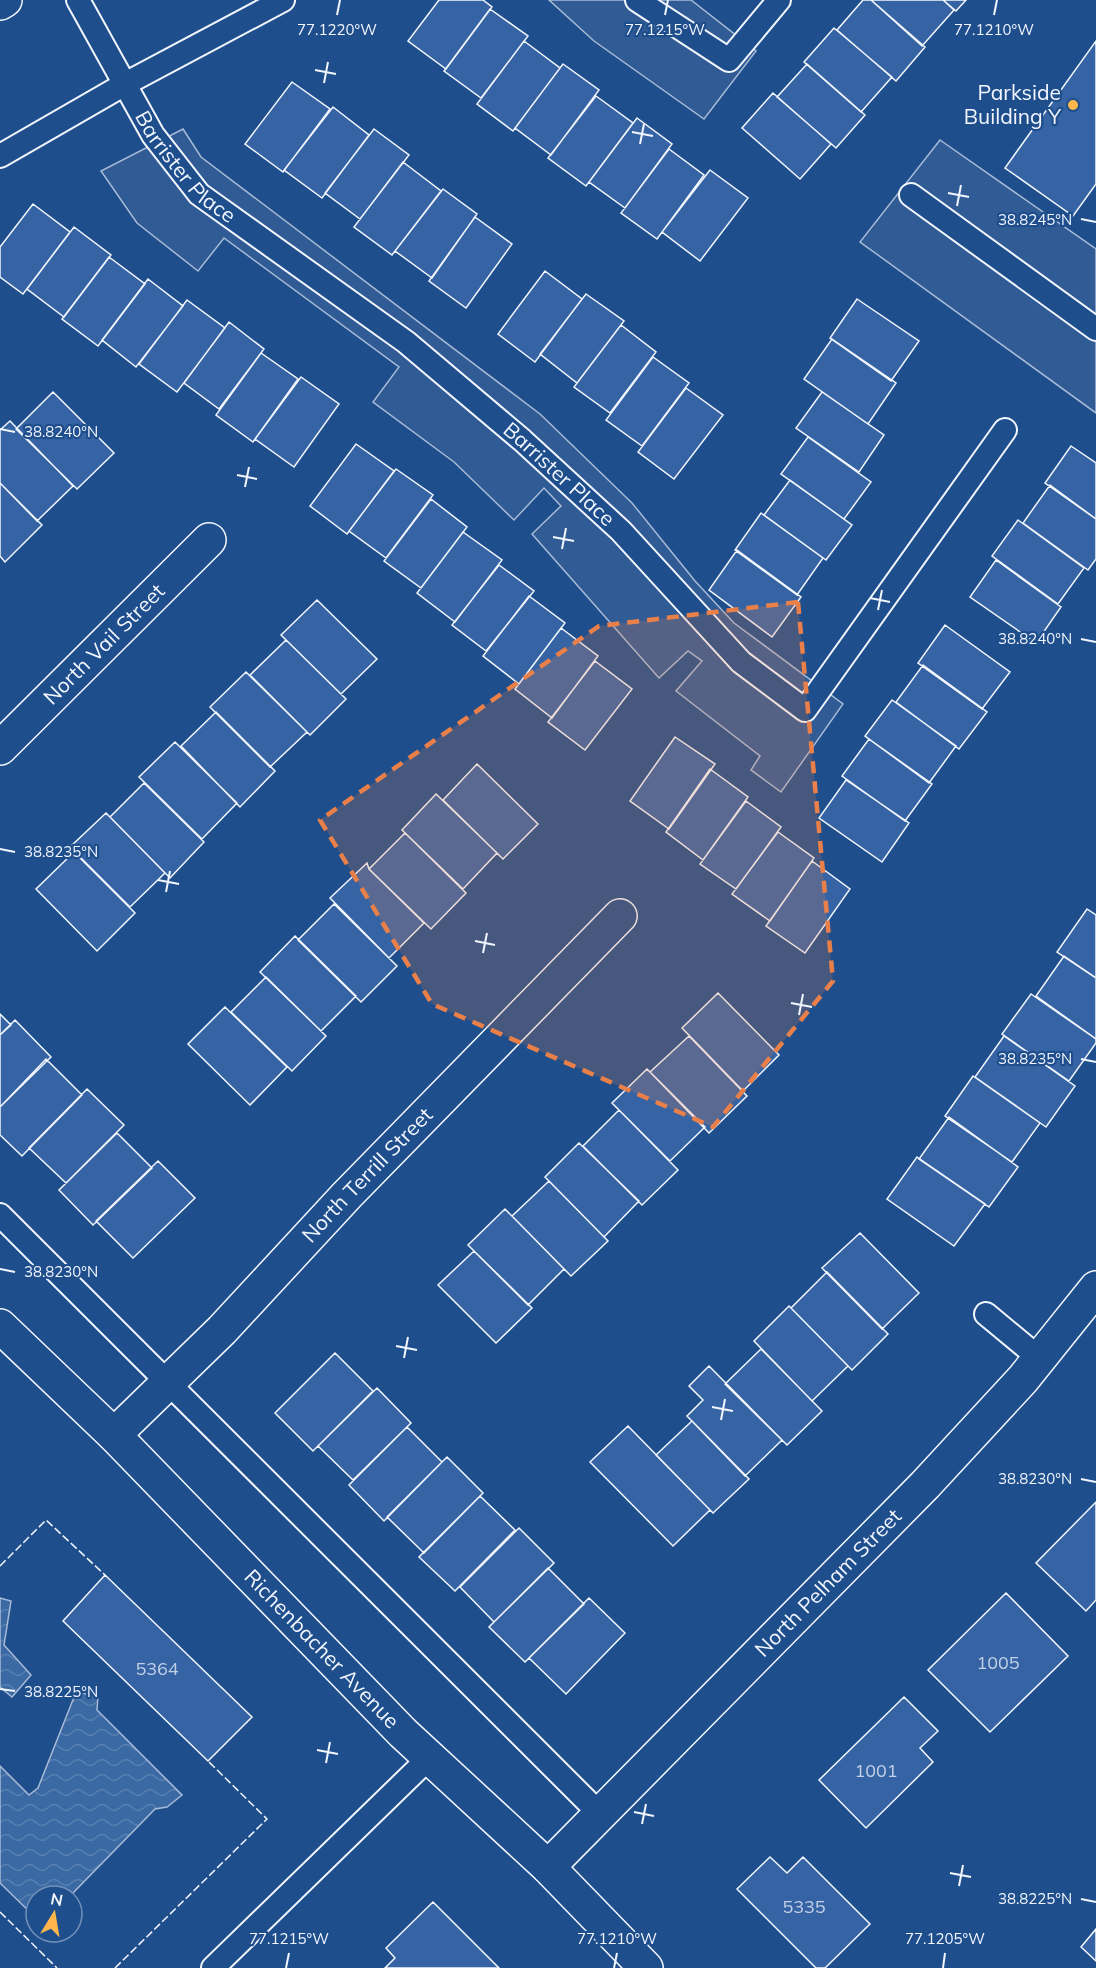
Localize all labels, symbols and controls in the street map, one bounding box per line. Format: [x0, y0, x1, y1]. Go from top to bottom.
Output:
text: 77.1220°W [297, 20, 377, 39]
text: 77.1215°W [625, 20, 705, 39]
text: 77.1210°W [954, 20, 1034, 39]
place label: Parkside Building Y [964, 79, 1061, 129]
marker: Parkside Building Y [1066, 98, 1080, 112]
street label: Barrister Place [130, 106, 241, 228]
text: 38.8245°N [998, 210, 1072, 229]
street label: Barrister Place [498, 416, 621, 531]
text: 38.8240°N [24, 422, 98, 441]
street label: North Vail Street [37, 578, 170, 709]
text: 38.8240°N [998, 629, 1072, 648]
text: 38.8235°N [24, 842, 98, 861]
text: 38.8235°N [998, 1049, 1072, 1068]
street label: North Terrill Street [296, 1102, 437, 1247]
text: 38.8230°N [24, 1262, 98, 1281]
text: 38.8230°N [998, 1469, 1072, 1488]
street label: North Pelham Street [749, 1503, 906, 1662]
street label: Richenbacher Avenue [239, 1563, 405, 1733]
house number: 1005 [976, 1651, 1020, 1674]
house number: 5364 [135, 1657, 179, 1680]
text: 38.8225°N [24, 1682, 98, 1701]
house number: 1001 [854, 1759, 898, 1782]
north arrow [24, 1884, 84, 1944]
text: N [49, 1888, 65, 1910]
text: 38.8225°N [998, 1889, 1072, 1908]
house number: 5335 [782, 1895, 826, 1918]
text: 77.1215°W [249, 1929, 329, 1948]
text: 77.1210°W [577, 1929, 657, 1948]
text: 77.1205°W [905, 1929, 985, 1948]

